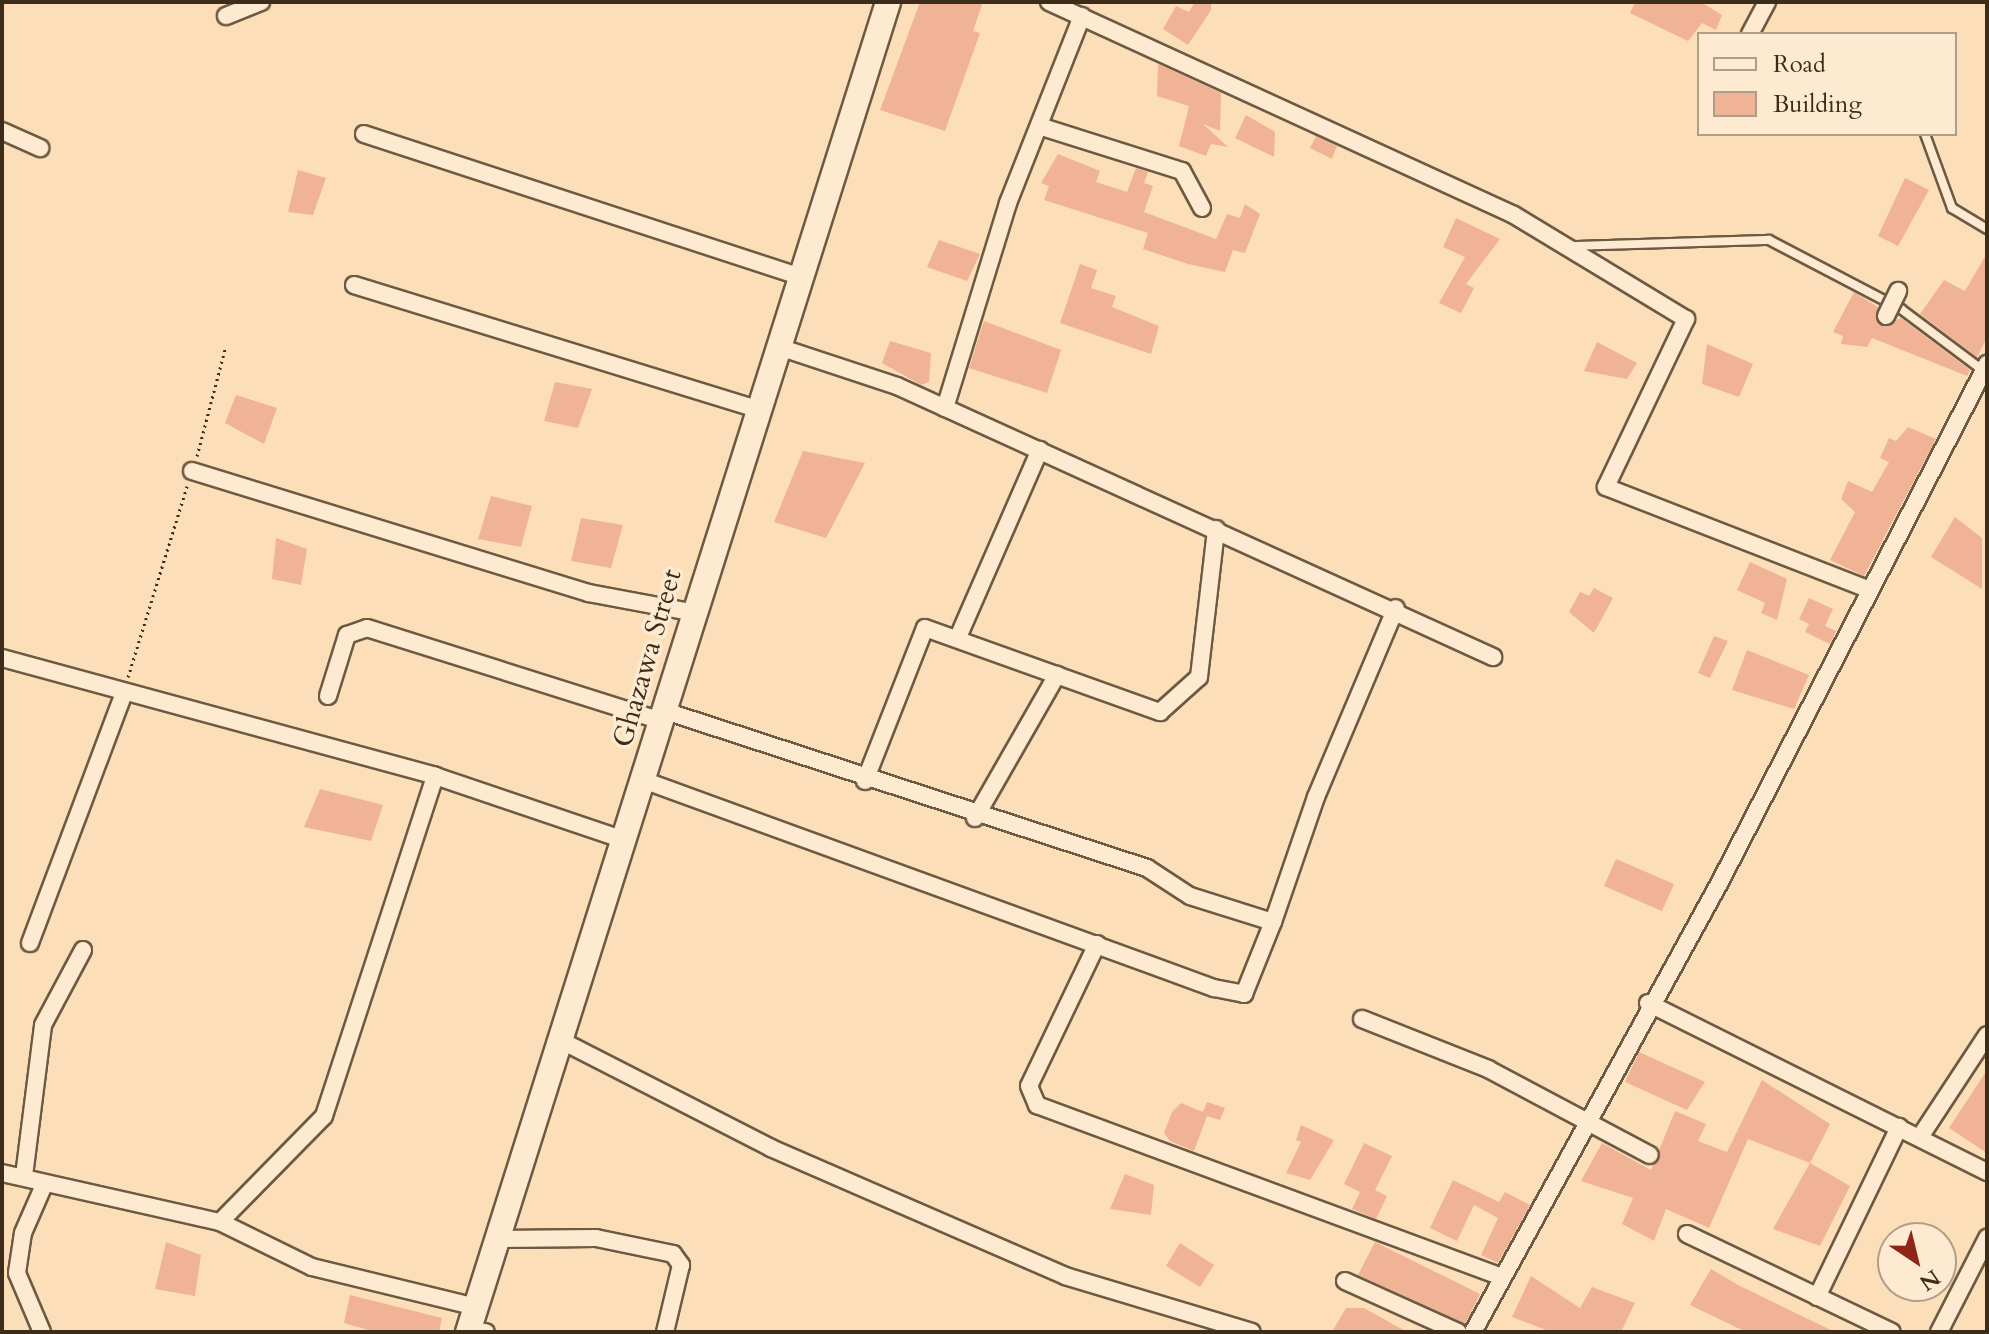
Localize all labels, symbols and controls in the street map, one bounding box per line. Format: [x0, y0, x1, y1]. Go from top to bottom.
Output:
legend [1697, 32, 1957, 136]
text: Road [1773, 48, 1826, 81]
text: Building [1773, 88, 1862, 121]
street label: Ghazawa Street [606, 565, 688, 751]
north arrow [1877, 1222, 1957, 1302]
text: N [1913, 1262, 1946, 1298]

